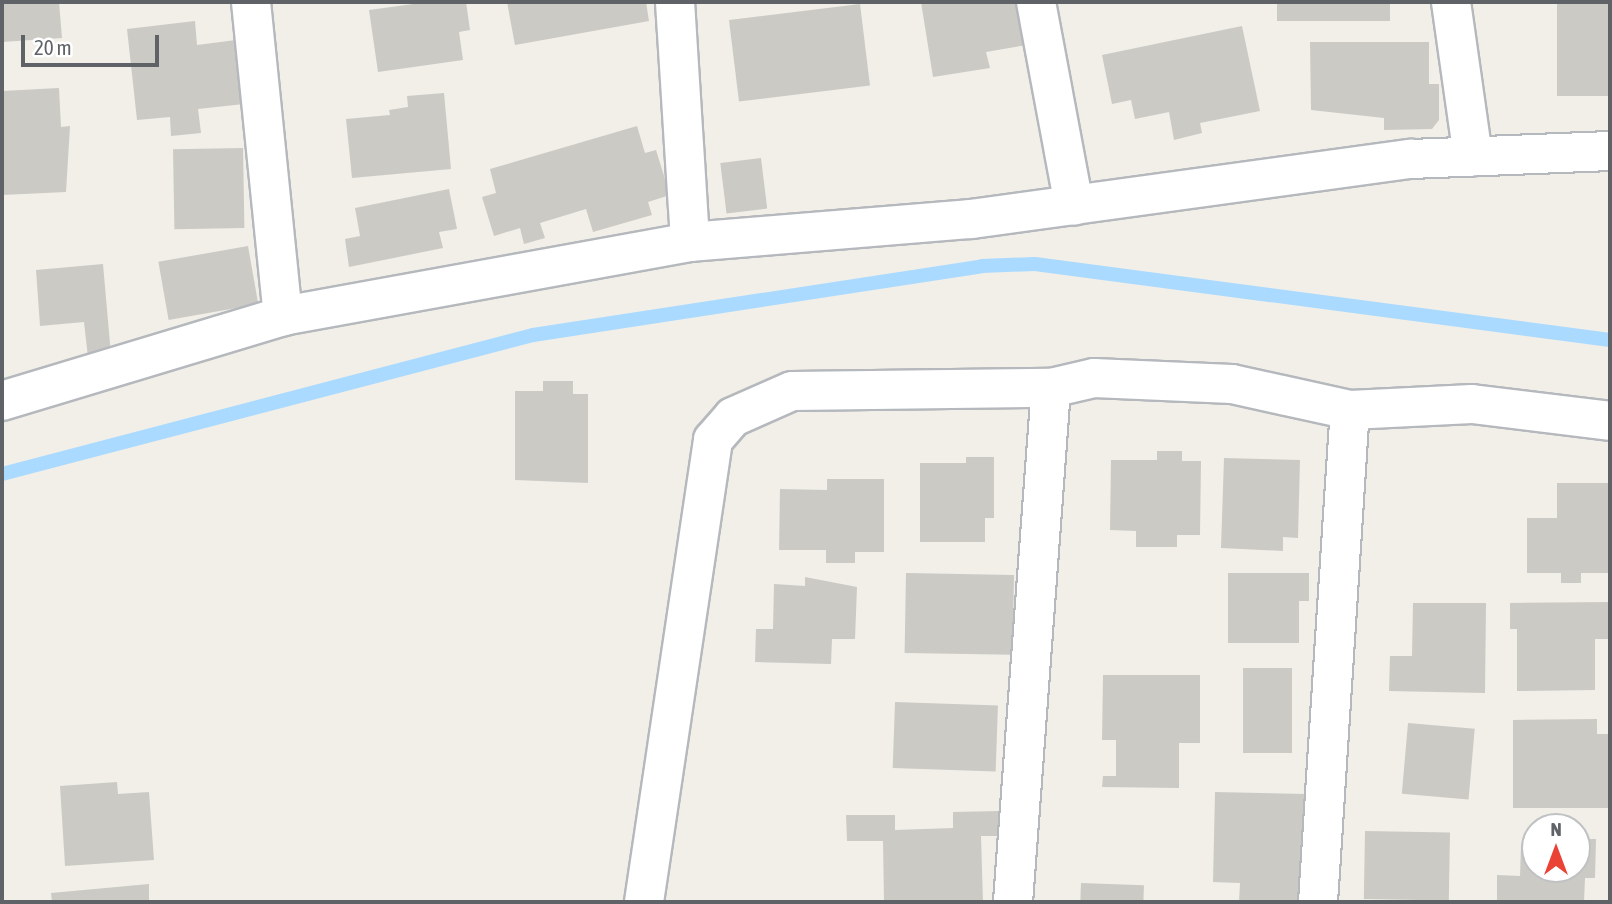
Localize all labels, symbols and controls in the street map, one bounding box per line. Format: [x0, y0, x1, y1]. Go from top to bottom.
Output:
scale bar [24, 21, 163, 65]
text: 20 m [34, 35, 72, 59]
north arrow [1521, 813, 1591, 883]
text: N [1550, 818, 1562, 840]

